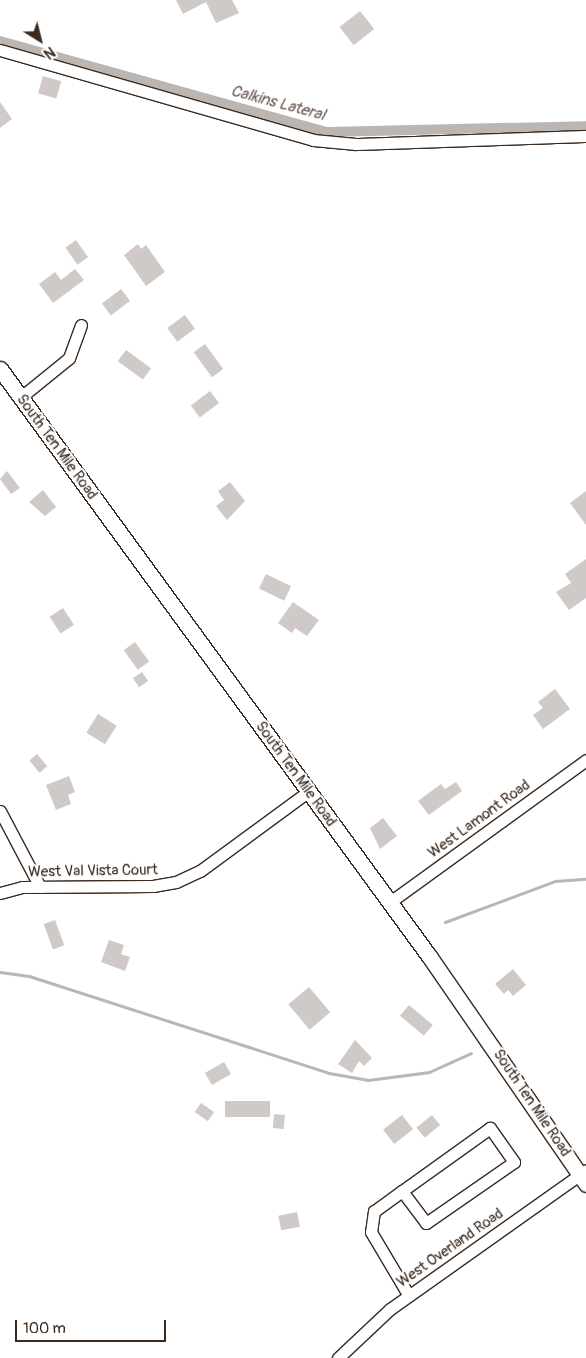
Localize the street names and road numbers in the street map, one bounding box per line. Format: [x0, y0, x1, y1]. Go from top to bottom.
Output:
street label: South Ten Mile Road [13, 391, 101, 503]
street label: South Ten Mile Road [252, 718, 340, 830]
street label: West Lamont Road [425, 776, 533, 862]
street label: West Val Vista Court [28, 861, 158, 881]
street label: South Ten Mile Road [489, 1046, 575, 1160]
street label: West Overland Road [393, 1205, 507, 1291]

